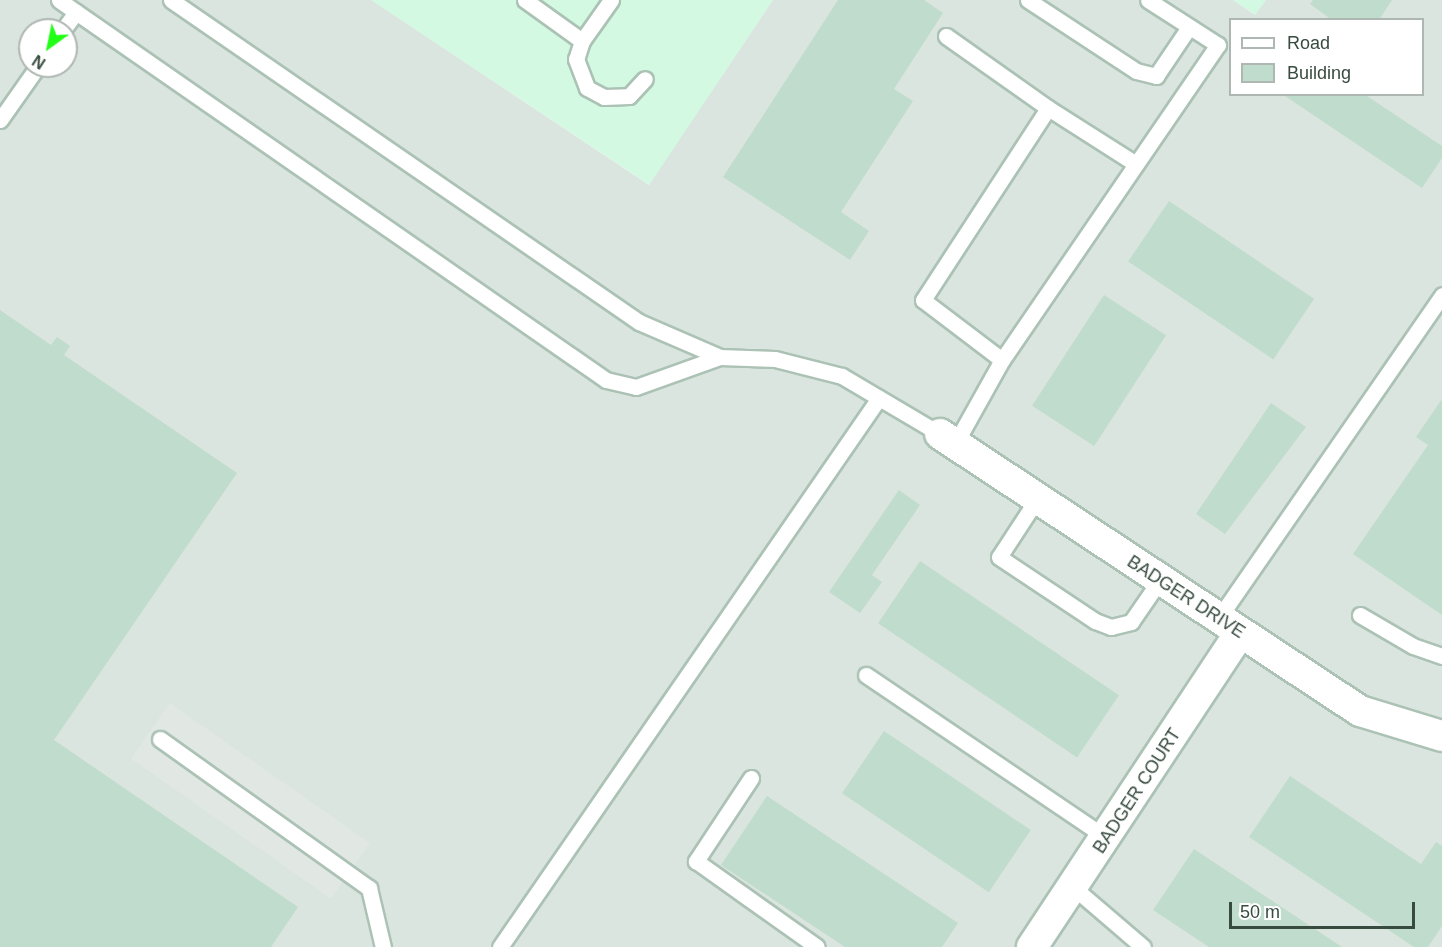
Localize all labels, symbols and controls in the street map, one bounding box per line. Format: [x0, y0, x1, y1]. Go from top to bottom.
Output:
north arrow [18, 18, 78, 78]
legend [1229, 18, 1424, 96]
text: Road [1287, 33, 1330, 53]
text: N [30, 52, 48, 72]
text: Building [1287, 63, 1351, 83]
street label: BADGER DRIVE [1123, 551, 1249, 643]
street label: BADGER COURT [1089, 724, 1185, 858]
scale bar [1232, 890, 1418, 928]
text: 50 m [1240, 902, 1280, 922]

